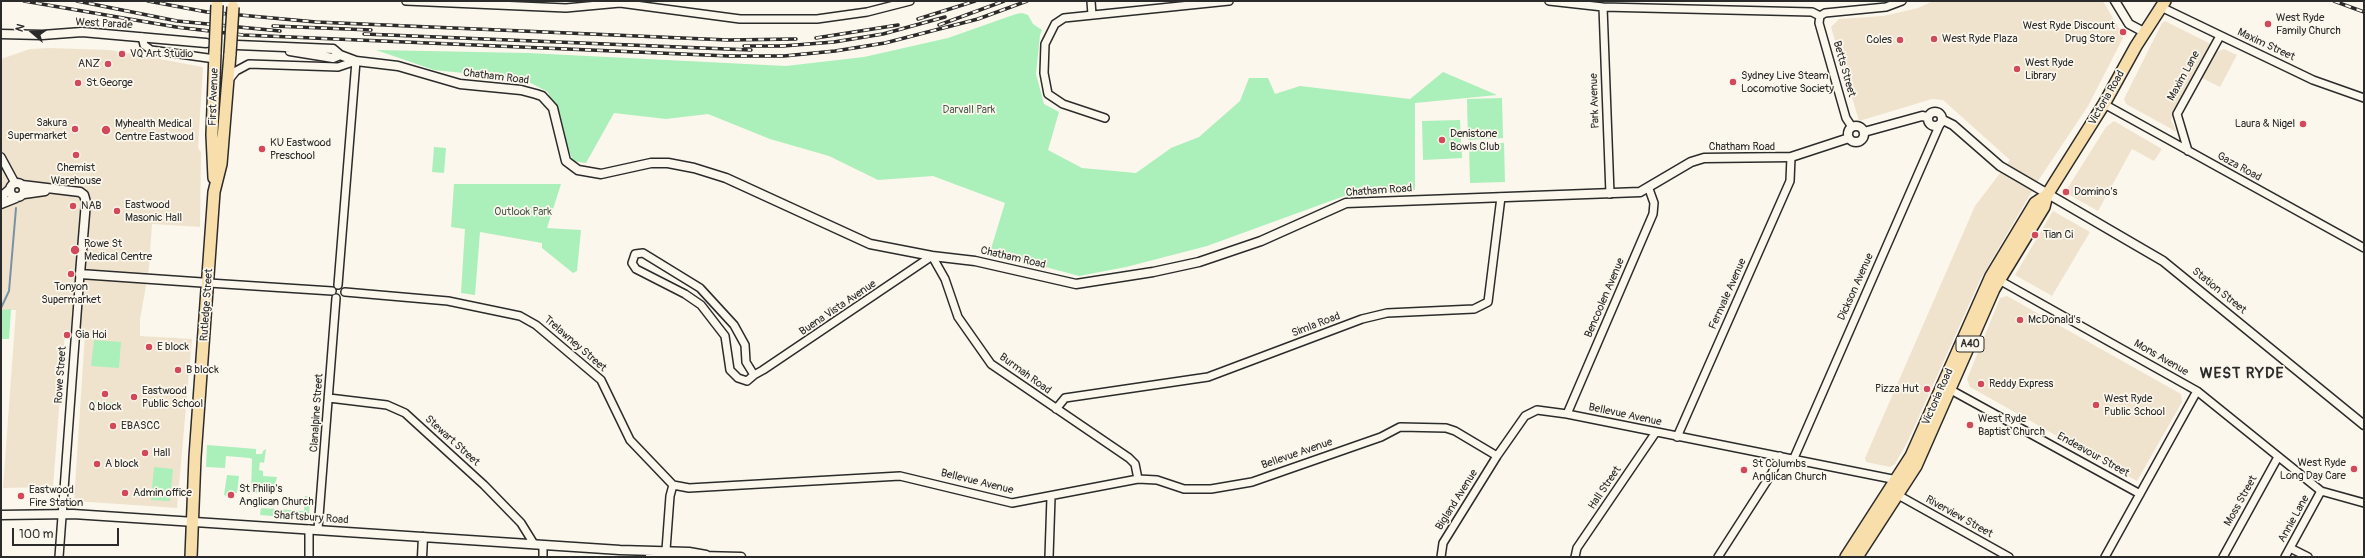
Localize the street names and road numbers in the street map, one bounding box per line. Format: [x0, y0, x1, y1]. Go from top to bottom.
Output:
street label: West Parade [75, 16, 133, 32]
street label: Maxim Street [2235, 26, 2297, 64]
street label: Betts Street [1830, 39, 1858, 99]
street label: Maxim Lane [2165, 49, 2203, 103]
street label: Chatham Road [462, 66, 530, 88]
street label: First Avenue [206, 68, 222, 126]
street label: Victoria Road [2086, 68, 2128, 128]
street label: Park Avenue [1587, 73, 1603, 129]
street label: Chatham Road [1709, 140, 1775, 154]
street label: Gaza Road [2215, 149, 2263, 185]
street label: Chatham Road [1345, 182, 1413, 200]
street label: Chatham Road [979, 244, 1047, 272]
street label: Dickson Avenue [1835, 251, 1877, 323]
street label: Bencoolen Avenue [1582, 256, 1628, 340]
street label: Fernvale Avenue [1706, 257, 1750, 331]
street label: Station Street [2189, 265, 2249, 317]
street label: Rutledge Street [198, 268, 216, 342]
street label: Buena Vista Avenue [797, 277, 879, 339]
street label: Simla Road [1290, 310, 1342, 340]
street label: Trelawney Street [541, 313, 609, 375]
road number: A40 [1956, 336, 1984, 352]
street label: Mons Avenue [2131, 337, 2191, 379]
street label: Rowe Street [52, 346, 70, 404]
street label: Burmah Road [996, 351, 1054, 397]
street label: Victoria Road [1920, 367, 1956, 427]
street label: Clanalpine Street [308, 373, 326, 453]
street label: Bellevue Avenue [1587, 401, 1663, 429]
street label: Stewart Street [422, 413, 482, 469]
street label: Endeavour Street [2055, 430, 2131, 480]
street label: Bellevue Avenue [1260, 436, 1334, 472]
street label: Hall Street [1586, 464, 1624, 512]
street label: Bellevue Avenue [939, 467, 1015, 497]
street label: Bigland Avenue [1433, 467, 1481, 533]
street label: Moss Street [2222, 473, 2260, 529]
street label: Riverview Street [1923, 493, 1995, 541]
street label: Annie Lane [2276, 493, 2312, 545]
street label: Shaftsbury Road [273, 509, 349, 527]

